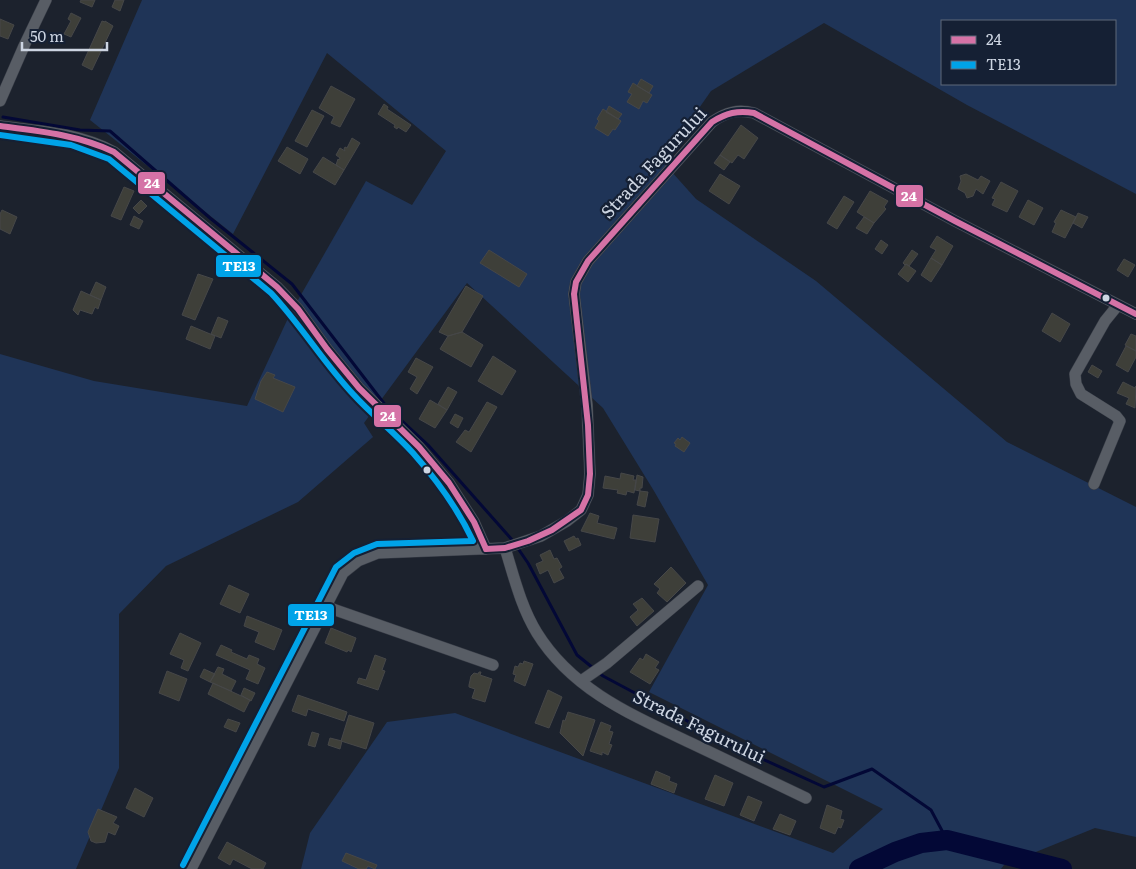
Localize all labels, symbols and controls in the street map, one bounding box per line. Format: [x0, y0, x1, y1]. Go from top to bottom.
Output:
scale bar [22, 20, 108, 52]
legend [941, 20, 1116, 85]
text: 50 m [30, 24, 64, 47]
text: 24 [986, 27, 1002, 50]
text: TE13 [986, 52, 1021, 75]
street label: Strada Fagurului [594, 100, 712, 224]
line badge: 24 [137, 171, 166, 195]
text: 24 [144, 172, 161, 192]
line badge: 24 [895, 184, 924, 208]
text: 24 [901, 185, 918, 205]
line badge: TE13 [215, 254, 262, 278]
text: TE13 [222, 255, 256, 275]
unlabelled marker [1101, 293, 1111, 303]
line badge: 24 [373, 404, 402, 428]
text: 24 [380, 405, 397, 425]
unlabelled marker [422, 465, 432, 475]
line badge: TE13 [287, 603, 335, 627]
text: TE13 [294, 604, 328, 624]
street label: Strada Fagurului [629, 682, 771, 769]

